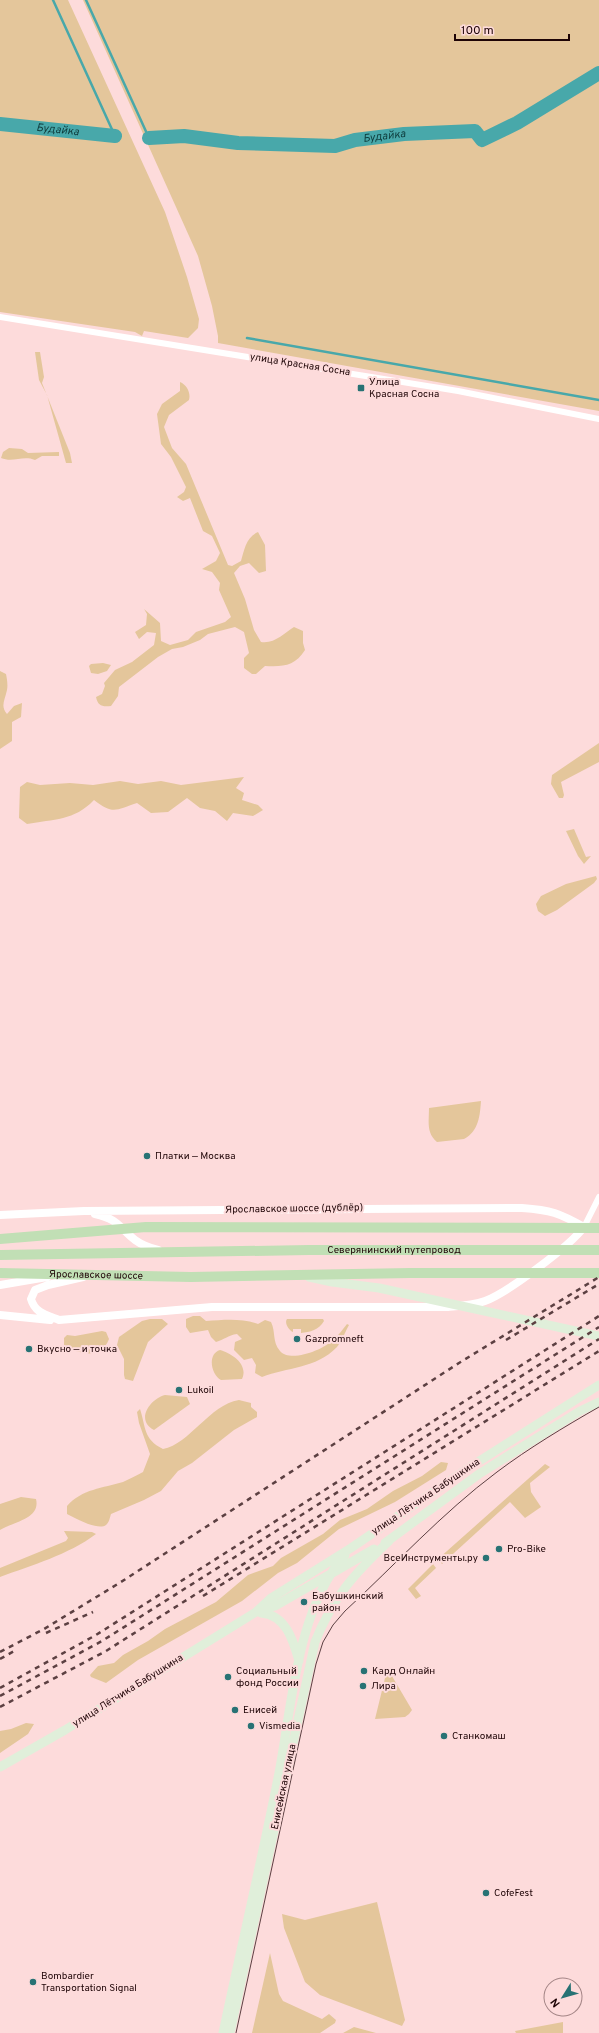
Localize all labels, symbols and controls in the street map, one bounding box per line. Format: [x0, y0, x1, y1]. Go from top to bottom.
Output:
scale bar [455, 16, 569, 42]
text: 100 m [461, 23, 494, 39]
water label: Будайка [36, 121, 80, 139]
water label: Будайка [362, 127, 407, 146]
street label: улица Красная Сосна [249, 351, 351, 379]
place label: Улица Красная Сосна [369, 376, 439, 401]
marker: Улица Красная Сосна [356, 383, 366, 393]
place label: Платки — Москва [155, 1150, 236, 1163]
marker: Платки — Москва [142, 1151, 152, 1161]
street label: Ярославское шоссе (дублёр) [225, 1201, 363, 1217]
street label: Северянинский путепровод [327, 1244, 461, 1257]
street label: Ярославское шоссе [49, 1268, 143, 1282]
place label: Gazpromneft [305, 1333, 364, 1346]
marker: Gazpromneft [292, 1334, 302, 1344]
place label: Вкусно — и точка [37, 1343, 117, 1356]
marker: Вкусно — и точка [24, 1344, 34, 1354]
place label: Lukoil [187, 1384, 214, 1397]
marker: Lukoil [174, 1385, 184, 1395]
street label: улица Лётчика Бабушкина [369, 1456, 483, 1538]
place label: Pro-Bike [507, 1543, 546, 1556]
marker: Pro-Bike [494, 1544, 504, 1554]
place label: ВсеИнструменты.ру [384, 1552, 478, 1565]
marker: ВсеИнструменты.ру [481, 1553, 491, 1563]
place label: Бабушкинский район [312, 1590, 383, 1615]
marker: Бабушкинский район [299, 1597, 309, 1607]
street label: улица Лётчика Бабушкина [70, 1652, 186, 1730]
place label: Социальный фонд России [236, 1665, 299, 1690]
place label: Кард Онлайн [372, 1665, 435, 1678]
marker: Кард Онлайн [359, 1666, 369, 1676]
marker: Социальный фонд России [223, 1672, 233, 1682]
place label: Лира [371, 1680, 396, 1693]
marker: Лира [358, 1681, 368, 1691]
place label: Енисей [243, 1704, 277, 1717]
marker: Енисей [230, 1705, 240, 1715]
place label: Vismedia [259, 1720, 300, 1733]
marker: Vismedia [246, 1721, 256, 1731]
place label: Станкомаш [452, 1730, 506, 1743]
marker: Станкомаш [439, 1731, 449, 1741]
street label: Енисейская улица [269, 1743, 299, 1831]
place label: CofeFest [494, 1887, 533, 1900]
marker: CofeFest [481, 1888, 491, 1898]
place label: Bombardier Transportation Signal [41, 1970, 137, 1995]
marker: Bombardier Transportation Signal [28, 1977, 38, 1987]
north arrow [543, 1977, 583, 2017]
text: N [548, 1995, 564, 2010]

